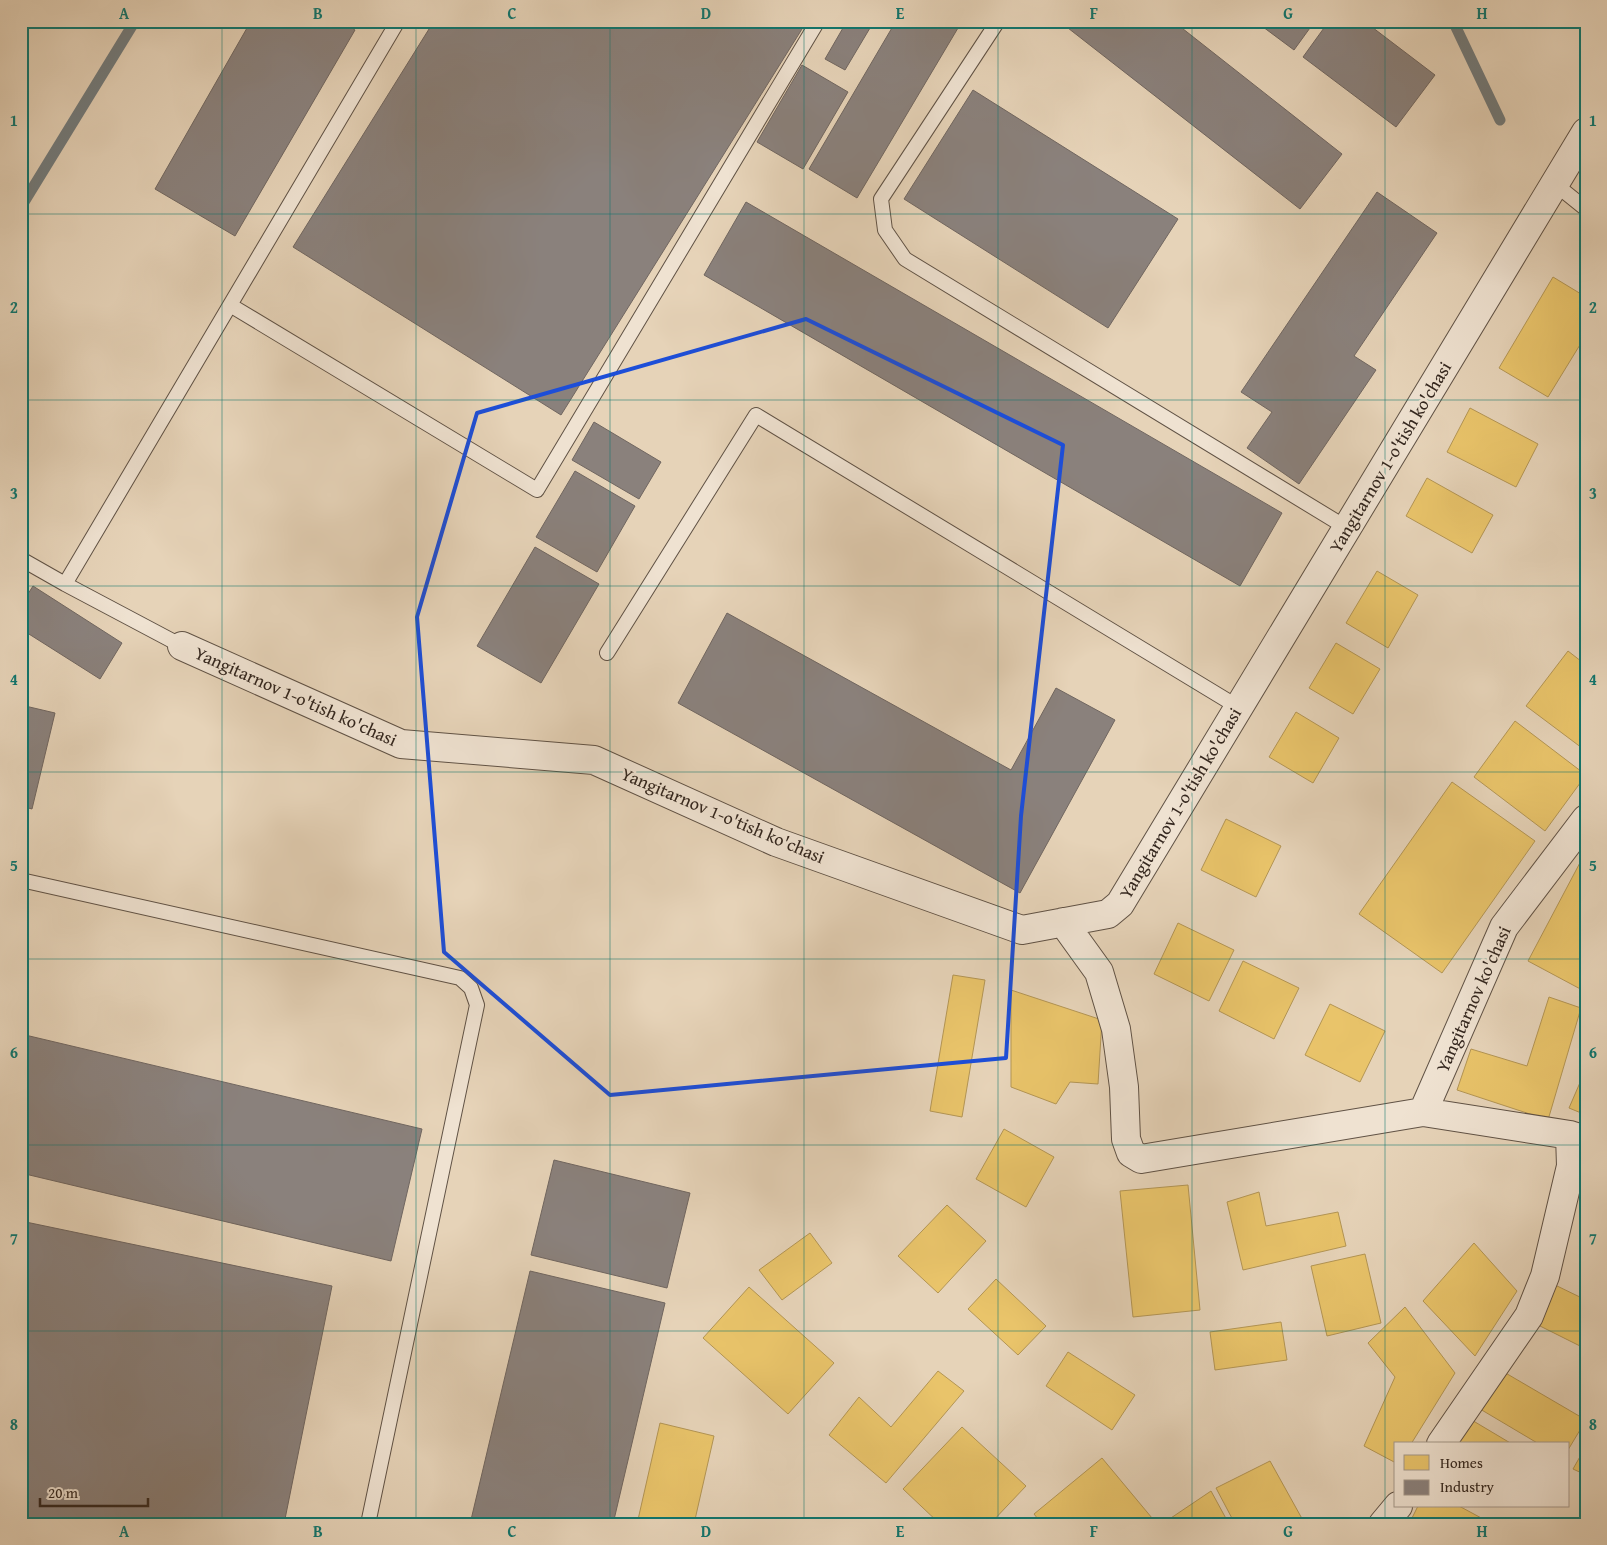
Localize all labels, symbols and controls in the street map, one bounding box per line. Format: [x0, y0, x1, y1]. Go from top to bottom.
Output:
text: A [119, 1, 130, 25]
text: B [313, 1, 323, 25]
text: C [507, 1, 517, 25]
text: D [701, 1, 711, 25]
text: E [896, 1, 905, 25]
text: F [1090, 1, 1098, 25]
text: G [1283, 1, 1293, 25]
text: H [1476, 1, 1488, 25]
text: 1 [10, 108, 18, 132]
text: 1 [1589, 108, 1597, 132]
text: 2 [10, 295, 18, 319]
text: 2 [1589, 295, 1597, 319]
street label: Yangitarnov 1-o'tish ko'chasi [1322, 356, 1458, 558]
text: 3 [10, 481, 18, 505]
text: 3 [1589, 481, 1597, 505]
street label: Yangitarnov 1-o'tish ko'chasi [191, 639, 401, 753]
text: 4 [10, 667, 18, 691]
text: 4 [1589, 667, 1597, 691]
street label: Yangitarnov 1-o'tish ko'chasi [1112, 702, 1248, 904]
street label: Yangitarnov 1-o'tish ko'chasi [617, 760, 829, 870]
text: 5 [10, 853, 18, 877]
text: 5 [1589, 853, 1597, 877]
street label: Yangitarnov ko'chasi [1429, 922, 1517, 1076]
text: 6 [10, 1040, 18, 1064]
text: 6 [1589, 1040, 1597, 1064]
text: 7 [10, 1226, 18, 1250]
text: 7 [1589, 1226, 1597, 1250]
text: 8 [10, 1412, 18, 1436]
text: 8 [1589, 1412, 1597, 1436]
legend [1394, 1442, 1570, 1508]
text: Homes [1440, 1452, 1483, 1473]
scale bar [40, 1475, 148, 1507]
text: Industry [1440, 1476, 1495, 1497]
text: 20 m [48, 1482, 79, 1503]
text: A [119, 1519, 130, 1543]
text: B [313, 1519, 323, 1543]
text: C [507, 1519, 517, 1543]
text: D [701, 1519, 711, 1543]
text: E [896, 1519, 905, 1543]
text: F [1090, 1519, 1098, 1543]
text: G [1283, 1519, 1293, 1543]
text: H [1476, 1519, 1488, 1543]

